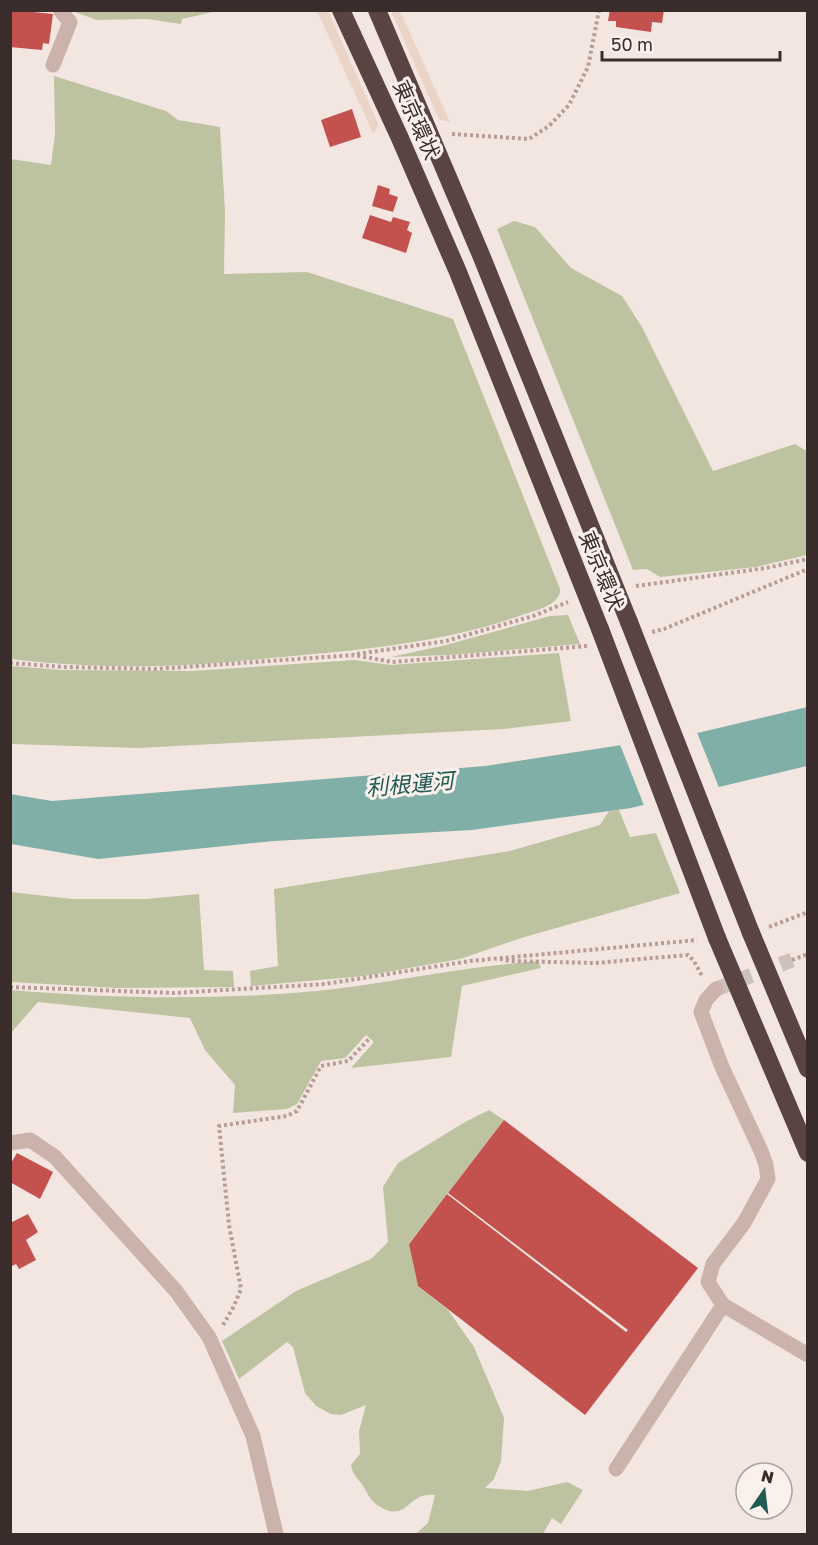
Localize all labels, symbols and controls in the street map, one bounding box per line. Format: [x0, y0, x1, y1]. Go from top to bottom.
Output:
scale bar [602, 24, 780, 62]
text: 50 m [611, 33, 653, 55]
street label: 東京環状 [388, 76, 446, 163]
street label: 東京環状 [574, 527, 630, 614]
water label: 利根運河 [365, 766, 459, 801]
north arrow [734, 1461, 794, 1521]
text: N [759, 1465, 776, 1488]

